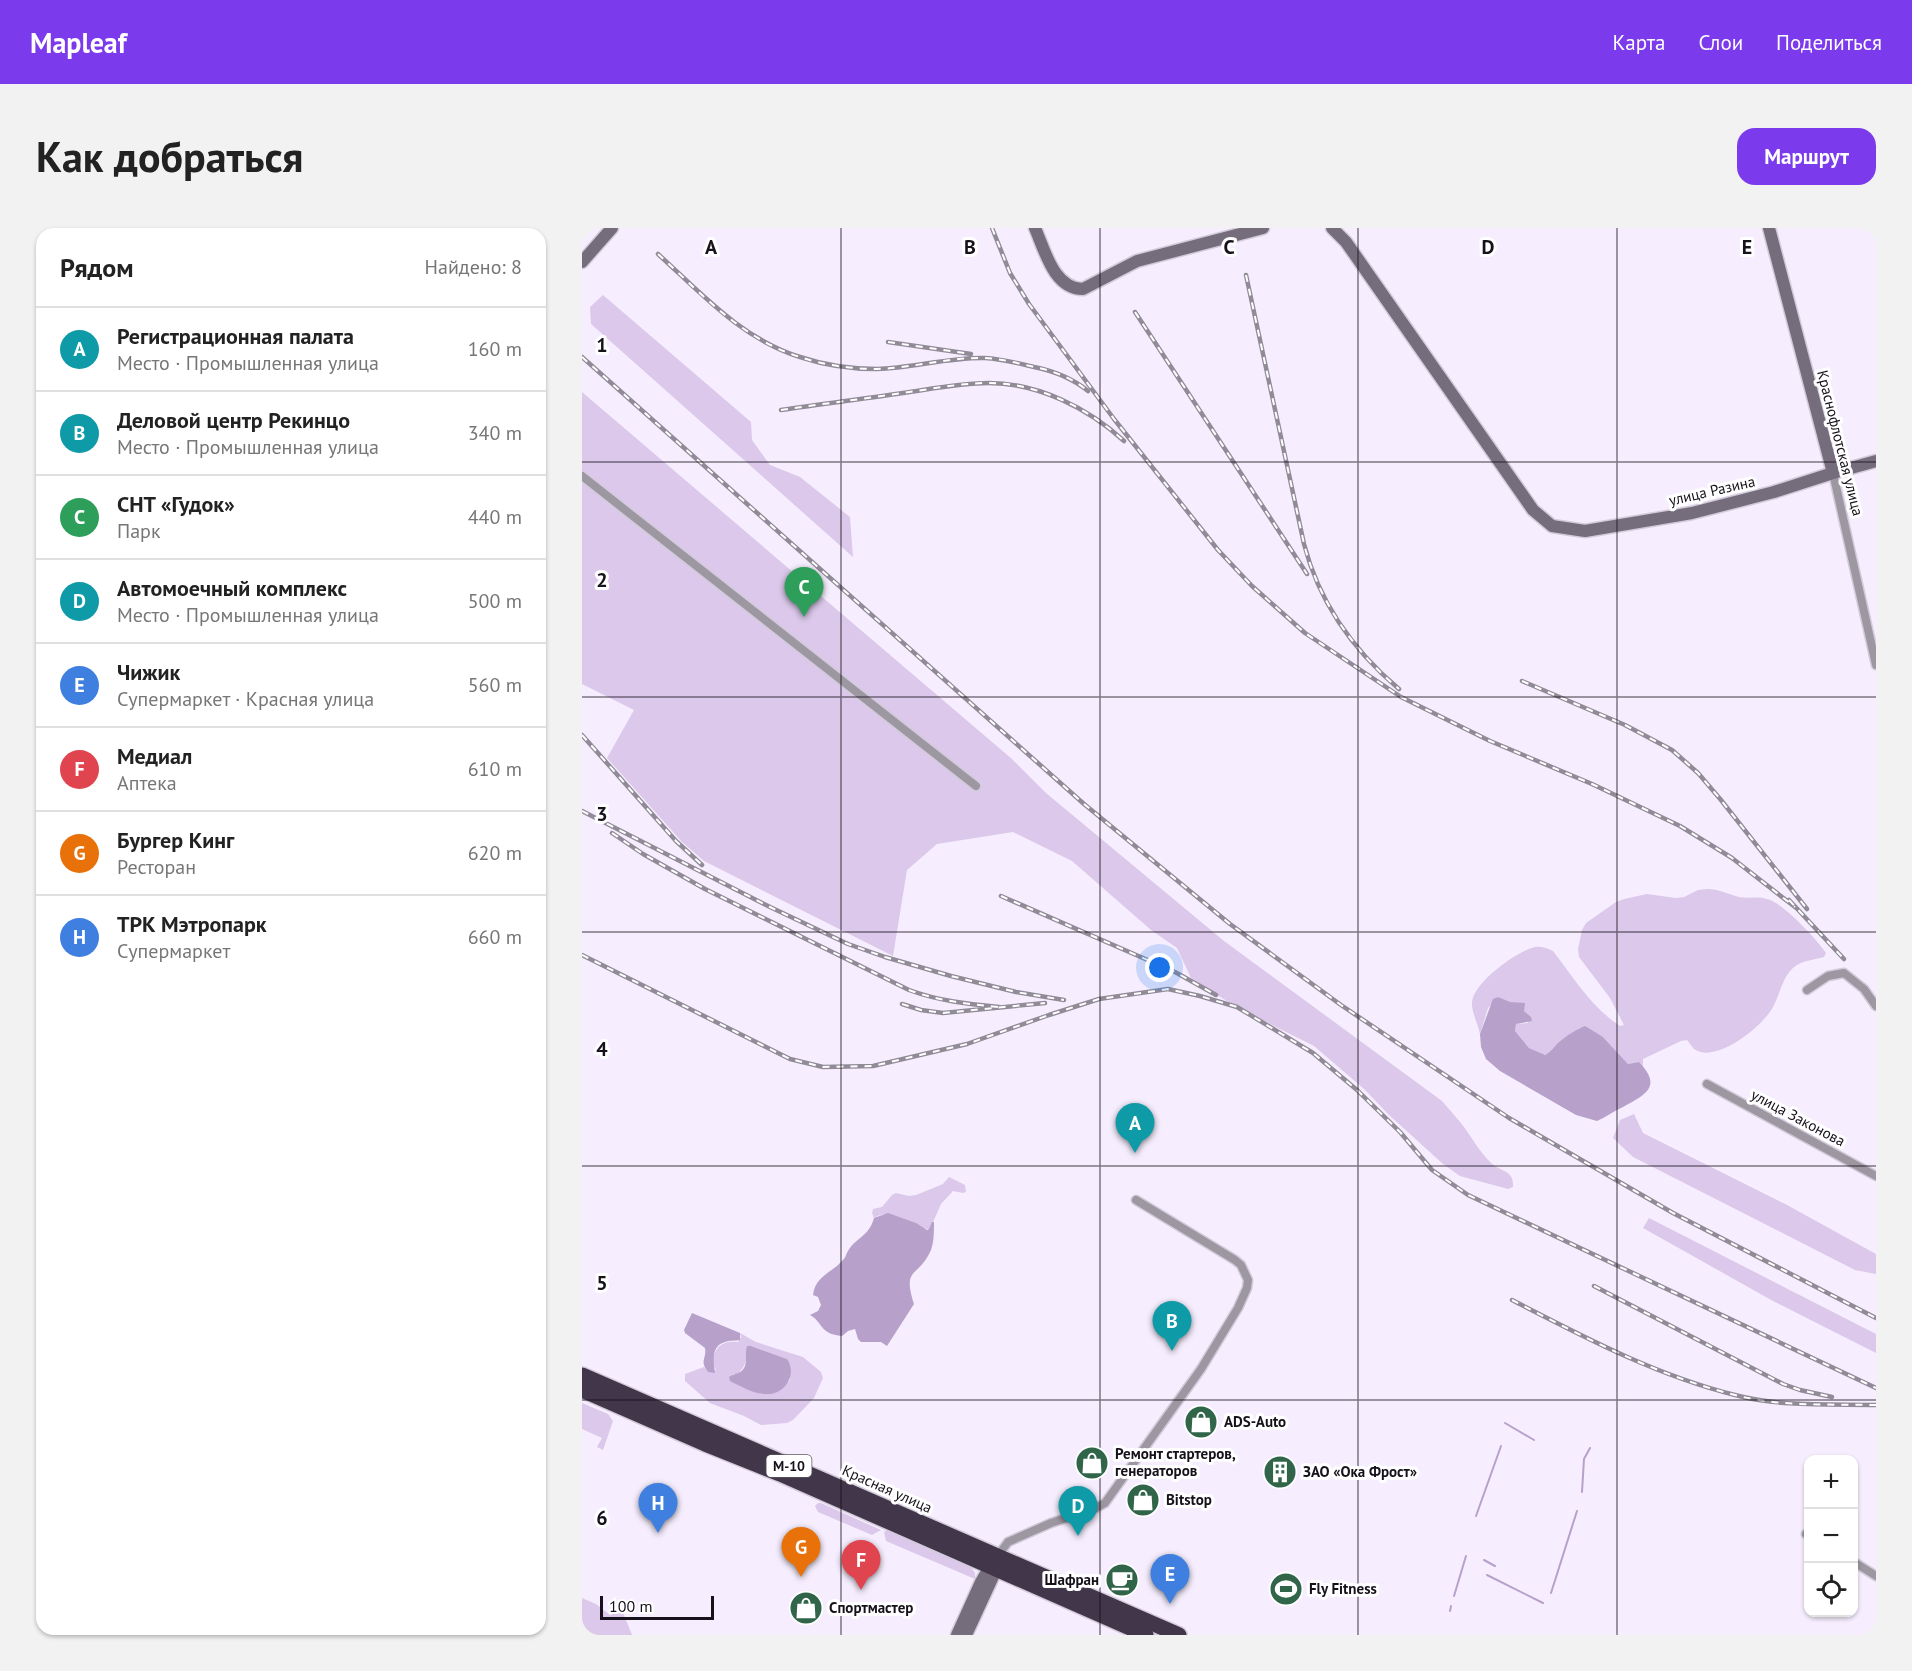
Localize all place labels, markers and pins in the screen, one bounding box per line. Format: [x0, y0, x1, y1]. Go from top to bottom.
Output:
pin: C [784, 568, 824, 617]
pin: A [1116, 1104, 1154, 1153]
pin: B [1152, 1302, 1192, 1351]
shop icon: ADS-Auto [1183, 1404, 1219, 1440]
place label: ADS-Auto [1224, 1412, 1286, 1431]
place label: Ремонт стартеров, генераторов [1115, 1444, 1236, 1480]
shop icon: Ремонт стартеров, генераторов [1074, 1445, 1110, 1481]
building icon: ЗАО «Ока Фрост» [1262, 1454, 1298, 1490]
place label: ЗАО «Ока Фрост» [1303, 1462, 1417, 1481]
shop icon: Bitstop [1125, 1482, 1161, 1518]
pin: H [638, 1484, 678, 1533]
pin: D [1058, 1486, 1098, 1536]
place label: Bitstop [1166, 1490, 1212, 1509]
pin: G [782, 1528, 820, 1577]
pin: F [842, 1540, 880, 1590]
pin: E [1150, 1554, 1190, 1604]
cafe icon: Шафран [1104, 1562, 1140, 1598]
place label: Шафран [1045, 1570, 1099, 1589]
sports icon: Fly Fitness [1268, 1571, 1304, 1607]
place label: Fly Fitness [1309, 1579, 1377, 1598]
shop icon: Спортмастер [788, 1590, 824, 1626]
place label: Спортмастер [829, 1598, 913, 1617]

